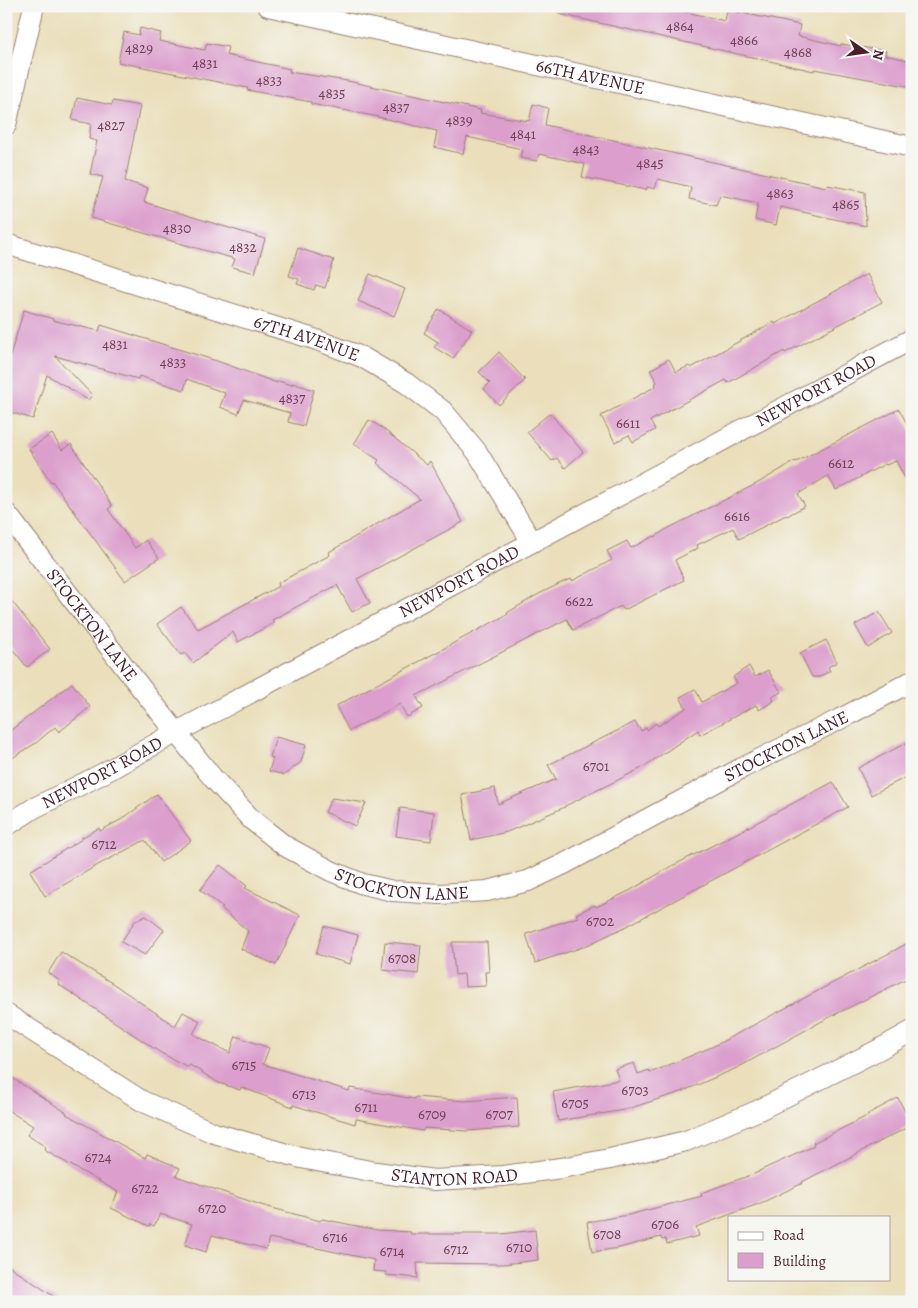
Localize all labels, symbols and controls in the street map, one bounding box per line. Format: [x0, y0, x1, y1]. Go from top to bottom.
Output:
house number: 4864 [666, 16, 694, 36]
north arrow [840, 28, 890, 78]
house number: 4866 [730, 30, 758, 50]
house number: 4829 [125, 38, 153, 58]
house number: 4868 [784, 42, 812, 62]
text: N [868, 48, 889, 62]
house number: 4831 [192, 53, 218, 73]
street label: 66TH AVENUE [534, 53, 647, 100]
house number: 4833 [256, 70, 282, 90]
house number: 4835 [319, 83, 345, 103]
house number: 4837 [383, 97, 410, 117]
house number: 4839 [445, 110, 473, 130]
house number: 4827 [97, 115, 125, 135]
house number: 4841 [510, 124, 536, 144]
house number: 4843 [572, 139, 600, 159]
house number: 4845 [636, 153, 664, 173]
house number: 4863 [766, 183, 794, 203]
house number: 4865 [832, 194, 860, 214]
house number: 4830 [163, 218, 191, 238]
house number: 4832 [229, 237, 257, 257]
street label: 67TH AVENUE [251, 309, 363, 367]
house number: 4831 [102, 334, 128, 354]
street label: NEWPORT ROAD [752, 348, 881, 432]
house number: 4833 [160, 352, 186, 372]
house number: 4837 [279, 388, 306, 408]
house number: 6611 [616, 413, 640, 433]
house number: 6612 [828, 453, 854, 473]
house number: 6616 [724, 506, 750, 526]
street label: NEWPORT ROAD [394, 539, 523, 623]
street label: STOCKTON LANE [41, 563, 143, 686]
house number: 6622 [565, 591, 593, 611]
street label: STOCKTON LANE [720, 705, 852, 788]
street label: NEWPORT ROAD [38, 731, 167, 814]
house number: 6701 [583, 756, 609, 776]
house number: 6712 [91, 834, 117, 854]
street label: STOCKTON LANE [331, 862, 470, 906]
house number: 6702 [586, 911, 614, 931]
house number: 6708 [388, 948, 416, 968]
house number: 6715 [232, 1055, 256, 1075]
house number: 6703 [621, 1080, 649, 1100]
house number: 6713 [292, 1084, 316, 1104]
house number: 6705 [561, 1093, 589, 1113]
house number: 6711 [354, 1097, 378, 1117]
house number: 6709 [418, 1104, 446, 1124]
house number: 6707 [485, 1104, 513, 1124]
house number: 6724 [84, 1147, 112, 1167]
street label: STANTON ROAD [390, 1162, 519, 1192]
house number: 6722 [131, 1178, 159, 1198]
house number: 6720 [198, 1198, 226, 1218]
house number: 6706 [651, 1214, 679, 1234]
legend [728, 1216, 890, 1280]
house number: 6708 [593, 1224, 621, 1244]
text: Road [773, 1225, 805, 1245]
house number: 6716 [322, 1227, 348, 1247]
house number: 6710 [506, 1237, 532, 1257]
house number: 6712 [443, 1239, 469, 1259]
house number: 6714 [379, 1241, 405, 1261]
text: Building [773, 1251, 826, 1271]

